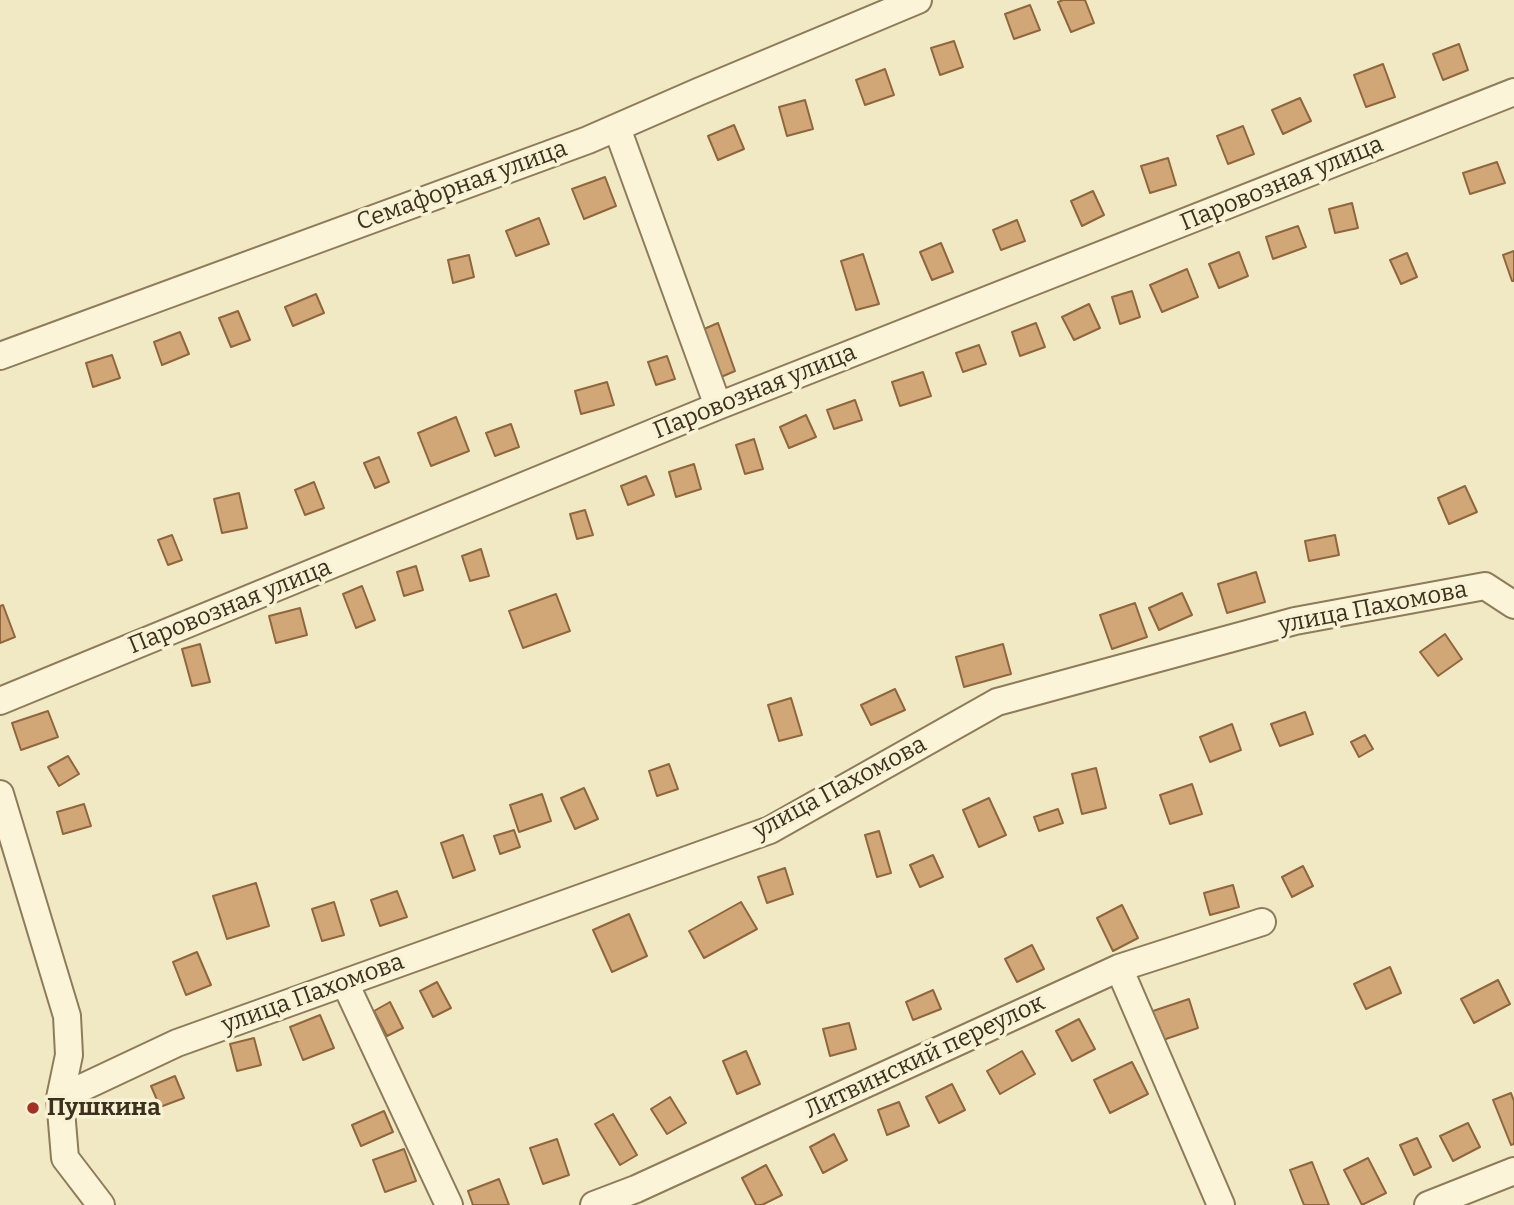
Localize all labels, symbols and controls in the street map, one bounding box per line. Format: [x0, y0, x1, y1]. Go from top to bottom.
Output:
street label: Паровозная улица [1176, 130, 1388, 238]
street label: Семафорная улица [353, 135, 571, 237]
street label: Паровозная улица [649, 338, 861, 446]
street label: Паровозная улица [124, 553, 336, 661]
street label: улица Пахомова [1276, 576, 1470, 640]
street label: улица Пахомова [749, 730, 931, 846]
street label: улица Пахомова [218, 948, 408, 1040]
street label: Литвинский переулок [800, 989, 1050, 1125]
place label: Пушкина [47, 1094, 161, 1122]
marker: Пушкина [25, 1100, 41, 1116]

